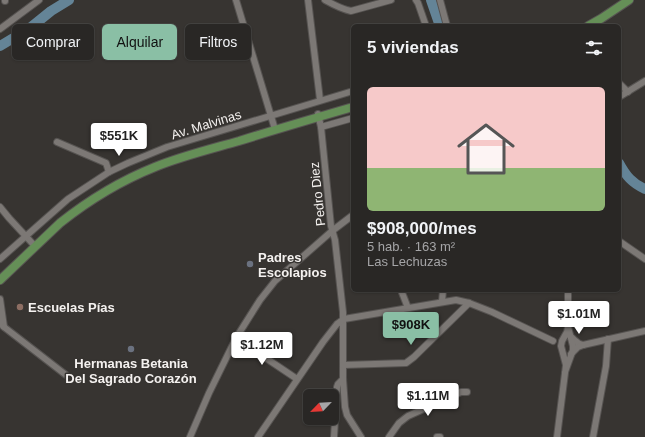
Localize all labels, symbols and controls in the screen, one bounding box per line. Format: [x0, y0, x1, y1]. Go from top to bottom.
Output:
chip: Comprar [12, 24, 94, 60]
chip: Alquilar [102, 24, 177, 60]
chip: Filtros [185, 24, 251, 60]
icon: filters [583, 37, 605, 59]
text: 5 viviendas [367, 38, 459, 57]
street label: Av. Malvinas [169, 107, 243, 142]
icon: home [450, 113, 522, 185]
pin: $551K [91, 123, 147, 157]
text: $551K [100, 128, 138, 143]
street label: Pedro Diez [307, 161, 328, 227]
text: $908,000/mes [367, 219, 477, 238]
text: 5 hab. · 163 m² [367, 239, 455, 254]
place label: Padres Escolapios [258, 250, 327, 280]
text: Las Lechuzas [367, 254, 447, 269]
marker: Padres Escolapios [245, 259, 255, 269]
place label: Escuelas Pías [28, 300, 115, 315]
pin: $1.01M [546, 301, 612, 335]
marker: Escuelas Pías [15, 302, 25, 312]
text: $1.01M [557, 306, 601, 321]
pin: $908K [383, 312, 439, 346]
text: $908K [392, 317, 430, 332]
pin: $1.12M [229, 332, 295, 366]
text: $1.12M [240, 337, 284, 352]
marker: Hermanas Betania Del Sagrado Corazón [126, 344, 136, 354]
place label: Hermanas Betania Del Sagrado Corazón [65, 356, 197, 386]
pin: $1.11M [395, 383, 461, 417]
text: $1.11M [407, 388, 449, 403]
north arrow [303, 389, 339, 425]
map controls [303, 389, 339, 425]

